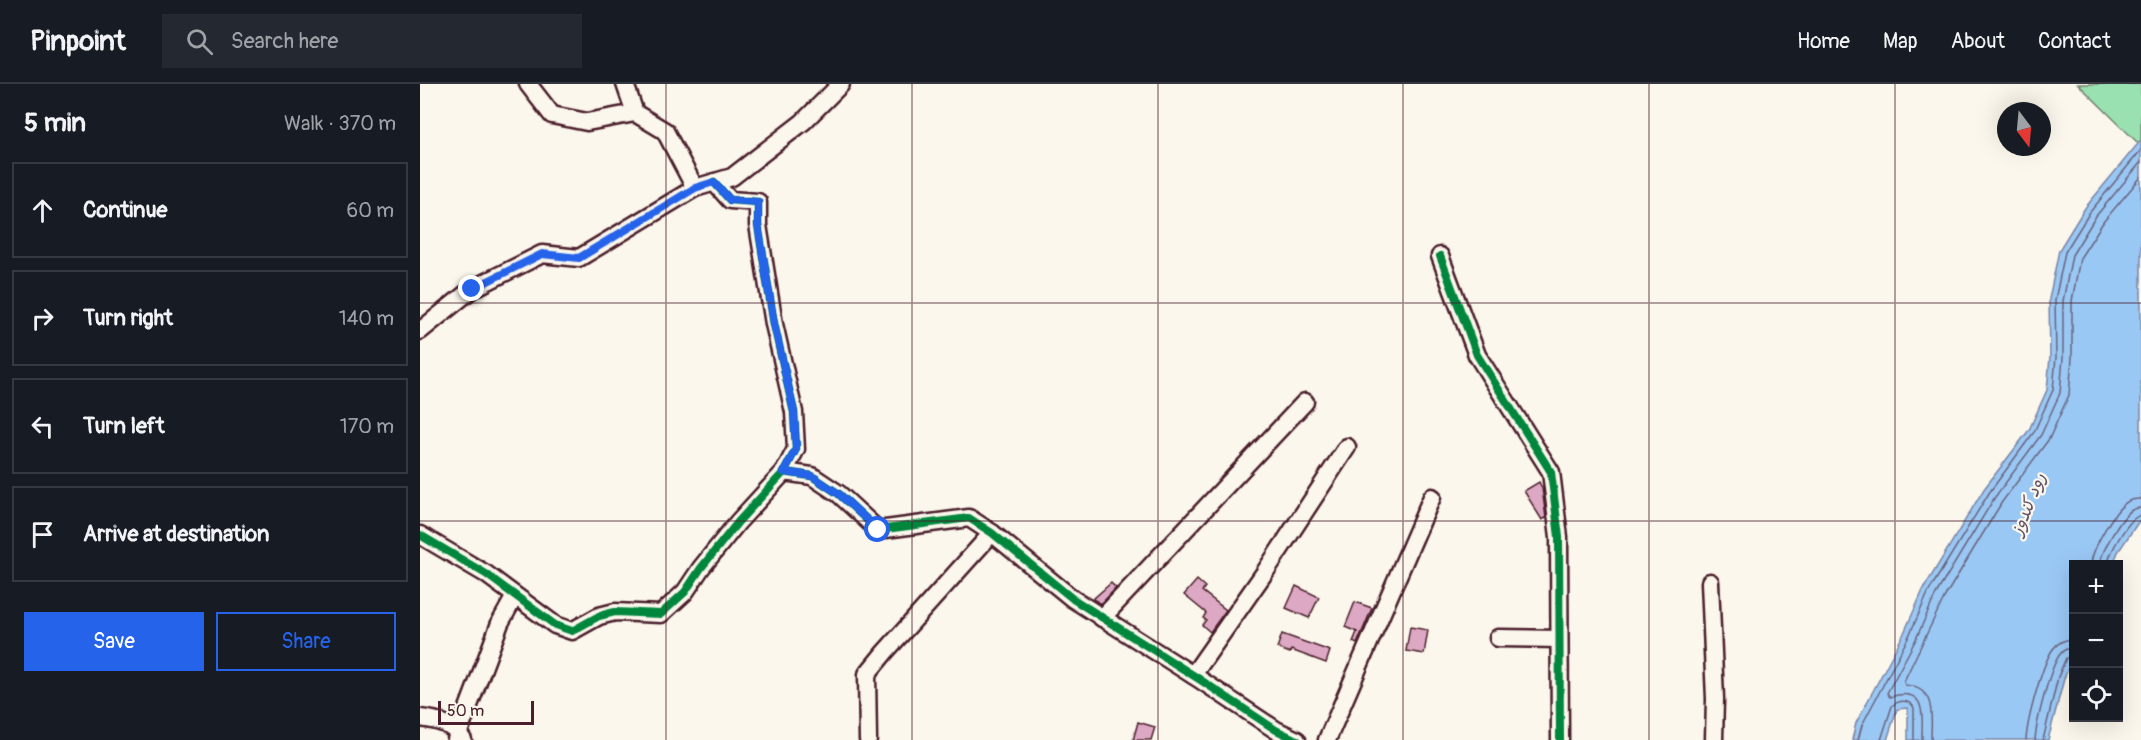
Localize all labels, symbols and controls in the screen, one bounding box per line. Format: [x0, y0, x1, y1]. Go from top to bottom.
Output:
search box [162, 14, 582, 68]
text: Pinpoint [30, 24, 126, 59]
icon: search [183, 25, 216, 58]
text: Search here [231, 27, 338, 55]
text: Home [1797, 28, 1850, 55]
text: Map [1883, 28, 1918, 55]
text: About [1951, 28, 2005, 55]
text: Contact [2038, 28, 2111, 55]
north arrow [1997, 102, 2051, 156]
text: 5 min [24, 107, 86, 139]
text: Walk · 370 m [284, 111, 396, 136]
icon: ahead [26, 194, 59, 227]
text: Continue [83, 196, 167, 224]
text: 60 m [347, 198, 394, 223]
route end [458, 275, 484, 301]
icon: right [26, 302, 59, 335]
text: Turn right [83, 304, 173, 332]
text: 140 m [339, 306, 394, 331]
icon: left [26, 410, 59, 443]
text: Turn left [83, 412, 165, 440]
text: 170 m [340, 414, 394, 439]
water label: رود کندوز [2005, 470, 2051, 541]
route start [864, 516, 890, 542]
icon: arrive [26, 518, 59, 551]
text: Arrive at destination [83, 520, 269, 548]
map controls [2069, 560, 2123, 722]
button: + [2069, 560, 2123, 614]
button: Save [24, 612, 204, 671]
button: Share [216, 612, 396, 671]
button: − [2069, 614, 2123, 668]
button: locate [2069, 668, 2123, 722]
scale bar [438, 698, 534, 726]
text: 50 m [447, 701, 484, 721]

